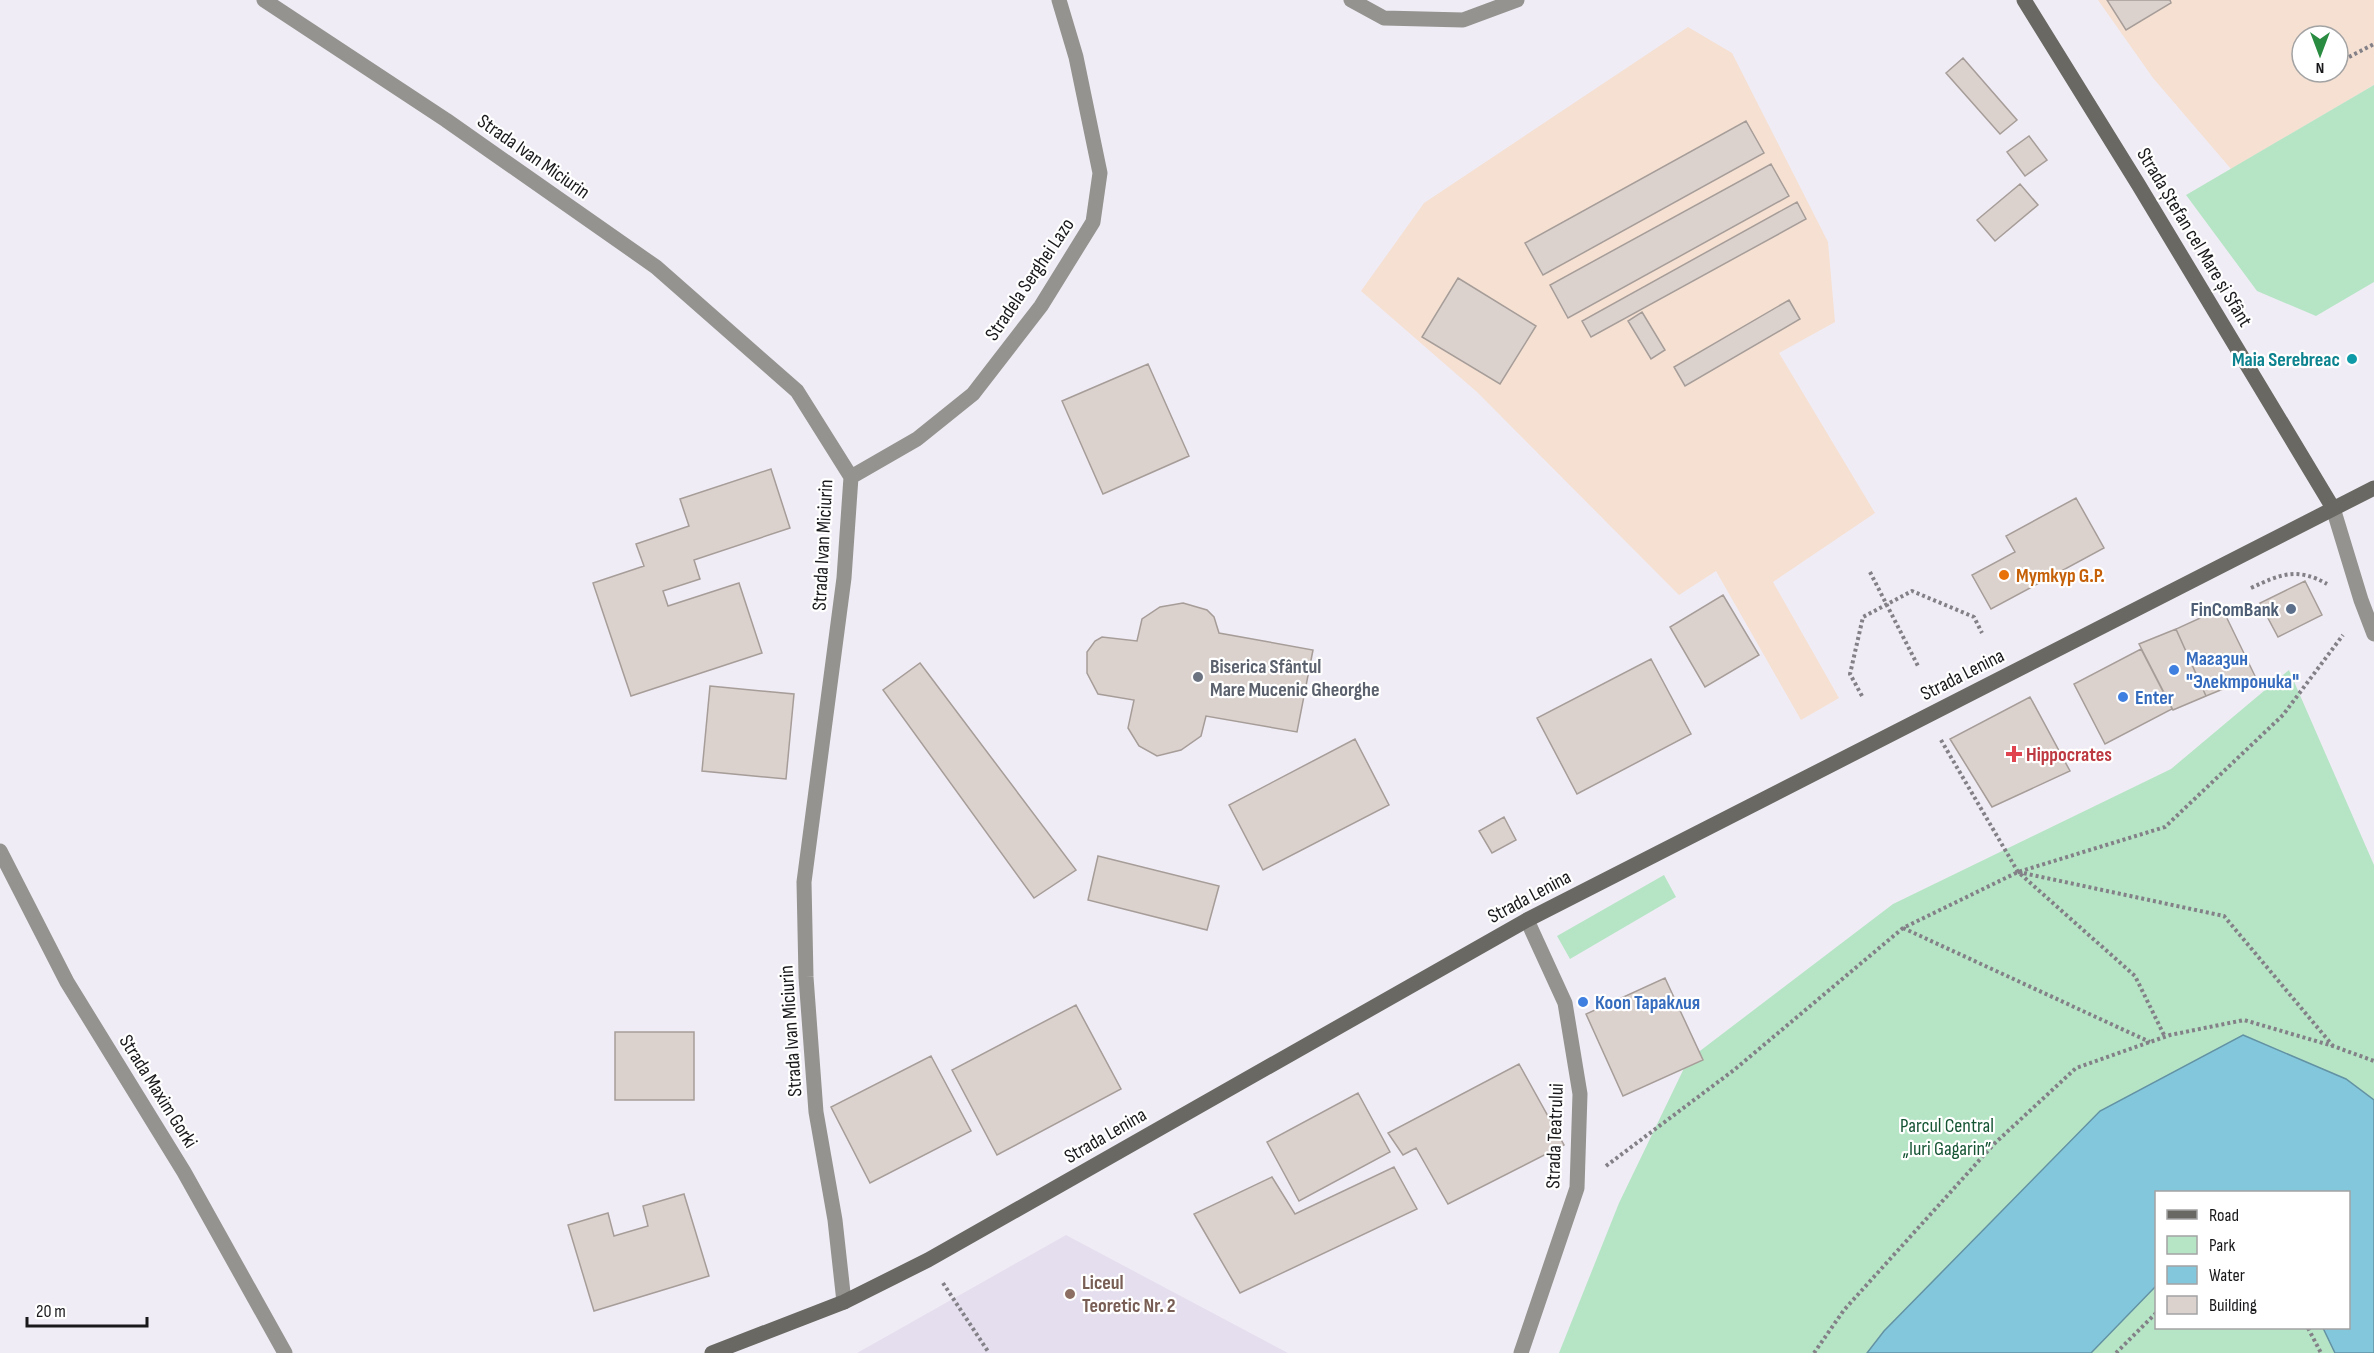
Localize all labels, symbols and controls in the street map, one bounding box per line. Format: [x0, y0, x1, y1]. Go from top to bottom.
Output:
north arrow [2290, 24, 2350, 84]
text: N [2316, 58, 2324, 77]
street label: Strada Ivan Miciurin [473, 109, 594, 204]
street label: Strada Ștefan cel Mare și Sfânt [2131, 144, 2257, 331]
street label: Stradela Serghei Lazo [980, 214, 1080, 345]
place label: Maia Serebreac [2232, 348, 2340, 372]
marker: Maia Serebreac [2345, 352, 2359, 366]
street label: Strada Ivan Miciurin [808, 479, 838, 611]
place label: Муткур G.P. [2016, 564, 2105, 588]
marker: Муткур G.P. [1997, 568, 2011, 582]
place label: FinComBank [2190, 598, 2280, 622]
marker: FinComBank [2284, 602, 2298, 616]
street label: Strada Lenina [1917, 644, 2008, 706]
place label: Магазин "Электроника" [2186, 647, 2299, 694]
place label: Biserica Sfântul Mare Mucenic Gheorghe [1210, 655, 1380, 702]
marker: Магазин "Электроника" [2167, 663, 2181, 677]
marker: Biserica Sfântul Mare Mucenic Gheorghe [1191, 670, 1205, 684]
place label: Enter [2135, 686, 2174, 710]
marker: Enter [2116, 690, 2130, 704]
place label: Hippocrates [2026, 743, 2112, 767]
marker: Hippocrates [2007, 747, 2021, 761]
street label: Strada Lenina [1484, 865, 1575, 929]
street label: Strada Ivan Miciurin [774, 964, 808, 1097]
place label: Кооп Тараклия [1595, 991, 1700, 1015]
marker: Кооп Тараклия [1576, 995, 1590, 1009]
street label: Strada Maxim Gorki [114, 1030, 203, 1153]
street label: Strada Teatrului [1541, 1083, 1569, 1189]
street label: Strada Lenina [1060, 1103, 1151, 1169]
park label: Parcul Central „Iuri Gagarin” [1900, 1114, 1994, 1161]
legend [2155, 1191, 2350, 1329]
text: Road [2209, 1205, 2239, 1226]
text: Park [2209, 1235, 2235, 1256]
text: Water [2209, 1265, 2245, 1286]
place label: Liceul Teoretic Nr. 2 [1082, 1271, 1176, 1318]
marker: Liceul Teoretic Nr. 2 [1063, 1287, 1077, 1301]
scale bar [27, 1290, 147, 1328]
text: Building [2209, 1295, 2257, 1316]
text: 20 m [36, 1301, 66, 1322]

